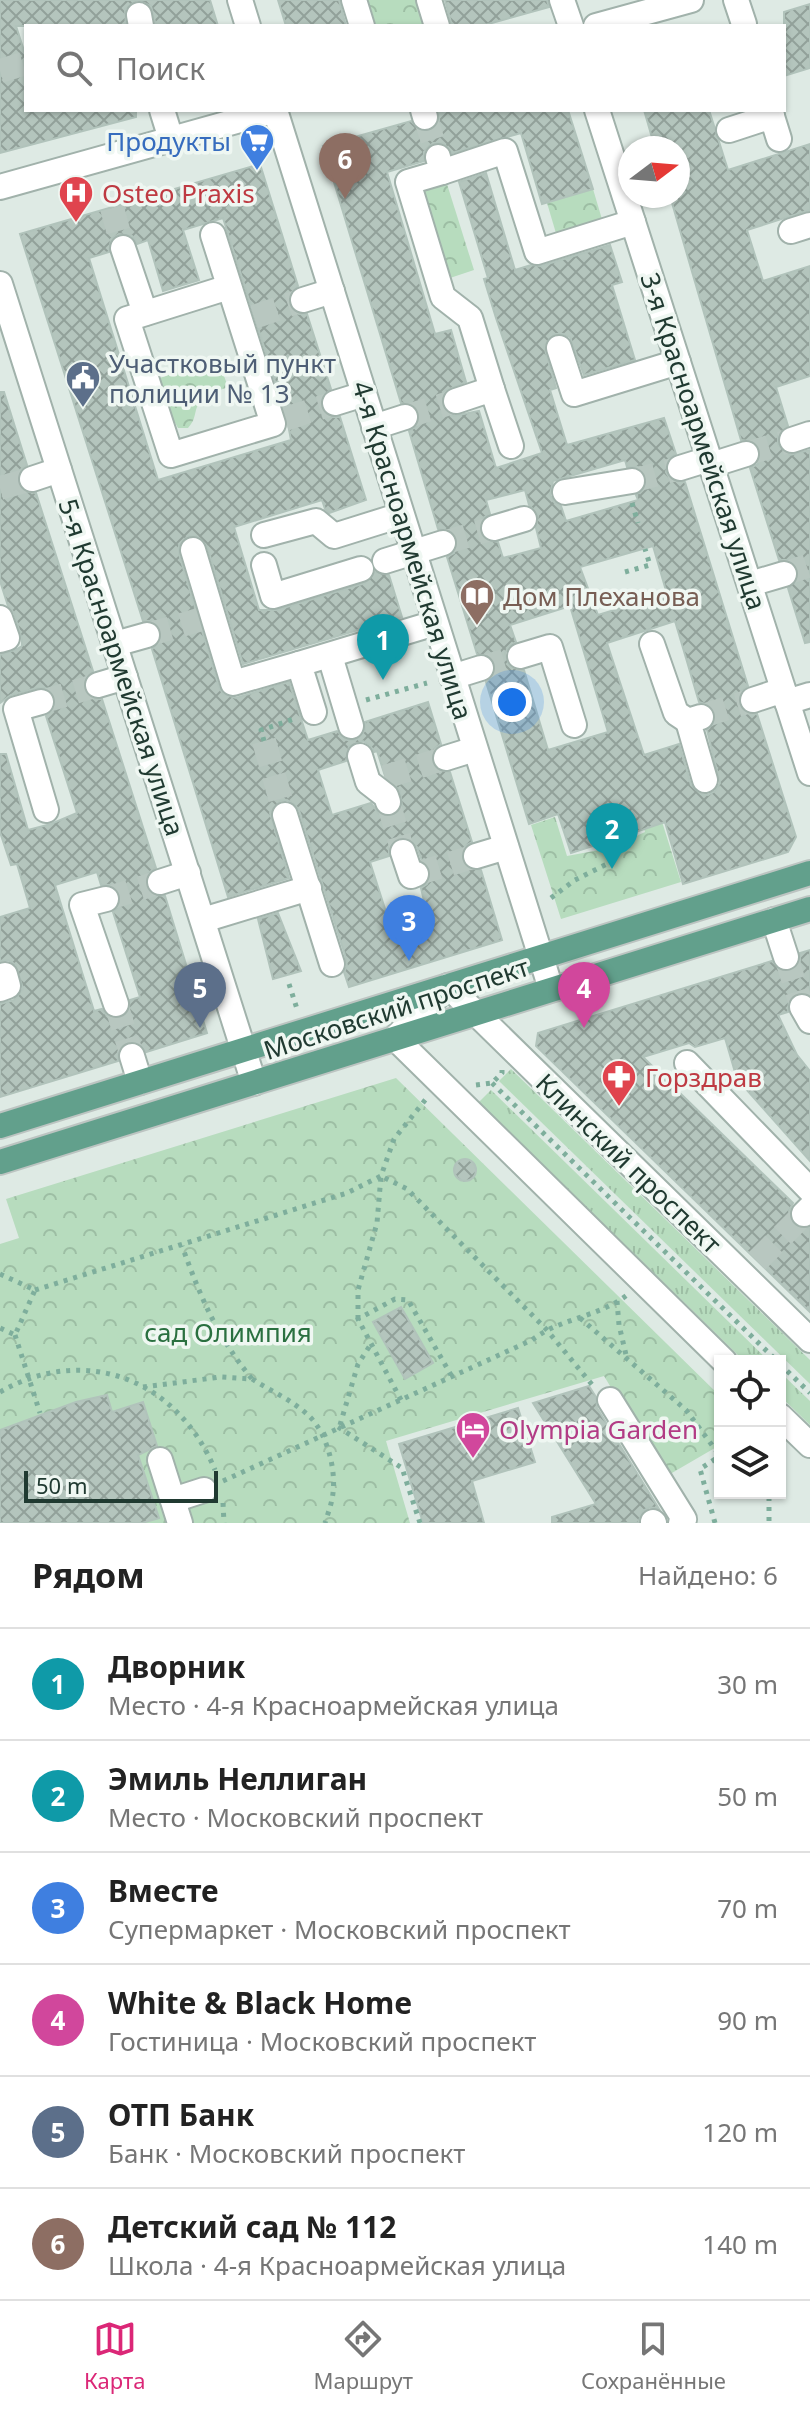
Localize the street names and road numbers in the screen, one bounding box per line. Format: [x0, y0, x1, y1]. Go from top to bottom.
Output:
street label: 3-я Красноармейская улица [632, 268, 776, 614]
street label: 4-я Красноармейская улица [344, 376, 482, 724]
street label: 5-я Красноармейская улица [50, 494, 194, 840]
street label: Московский проспект [259, 948, 533, 1068]
street label: Клинский проспект [528, 1065, 730, 1261]

